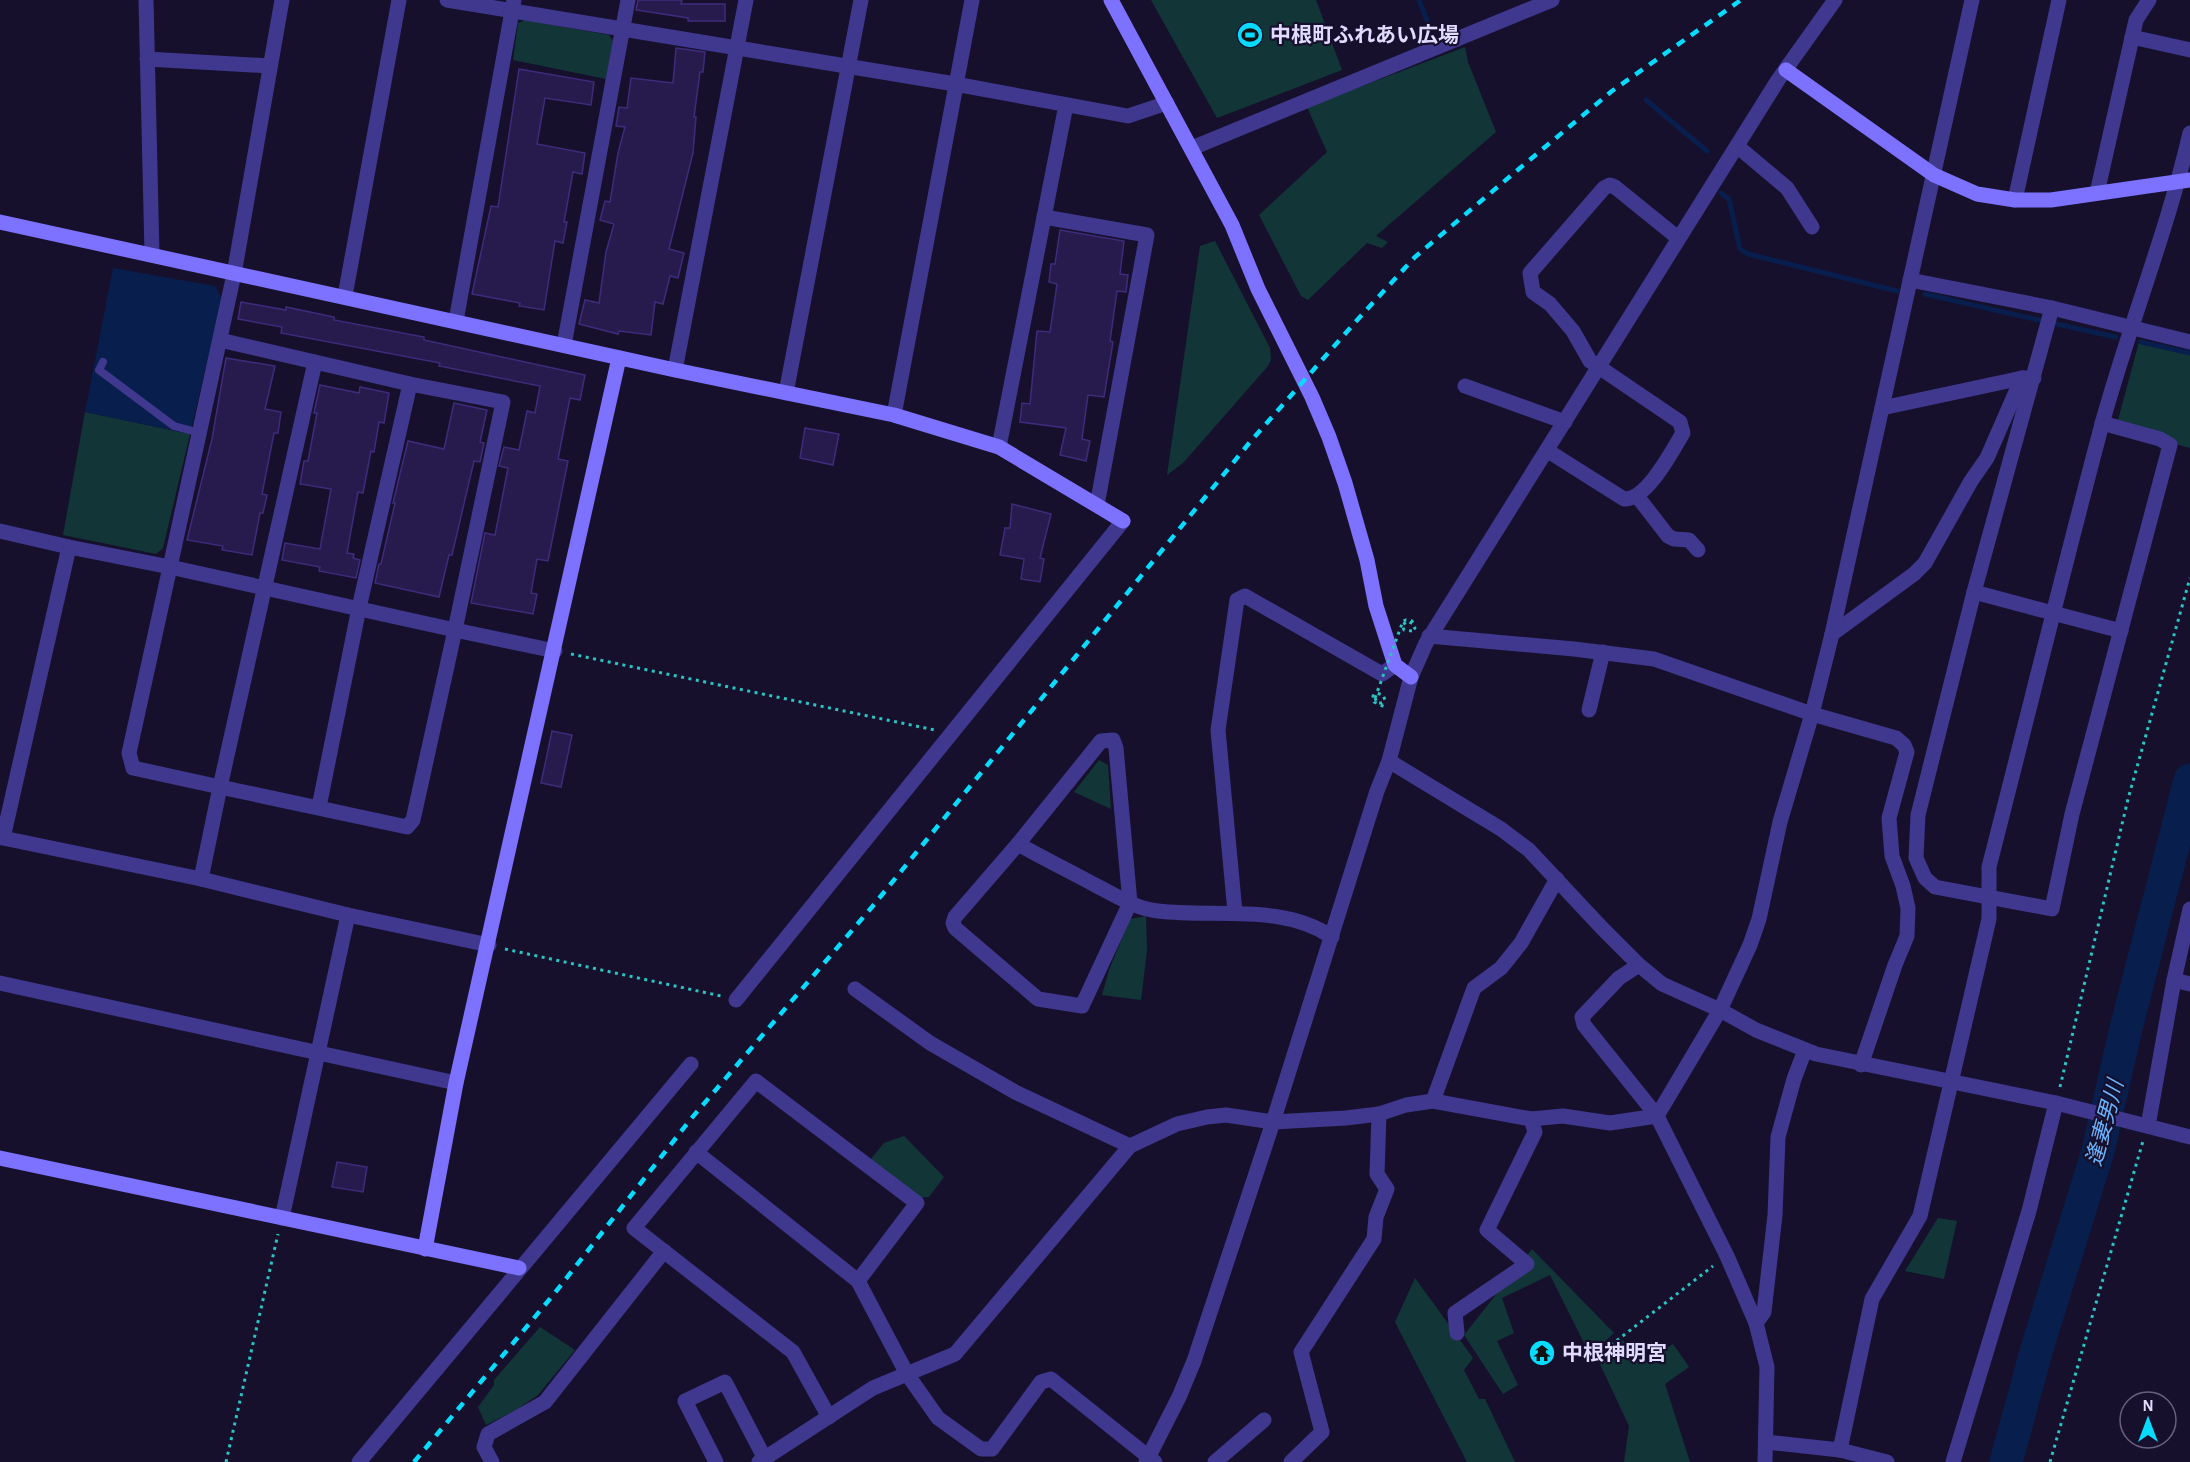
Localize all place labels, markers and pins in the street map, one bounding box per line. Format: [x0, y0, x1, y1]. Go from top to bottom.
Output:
sports icon: 中根町ふれあい広場 [1235, 20, 1265, 50]
place label: 中根町ふれあい広場 [1270, 24, 1459, 46]
temple icon: 中根神明宮 [1527, 1338, 1557, 1368]
place label: 中根神明宮 [1562, 1341, 1667, 1364]

